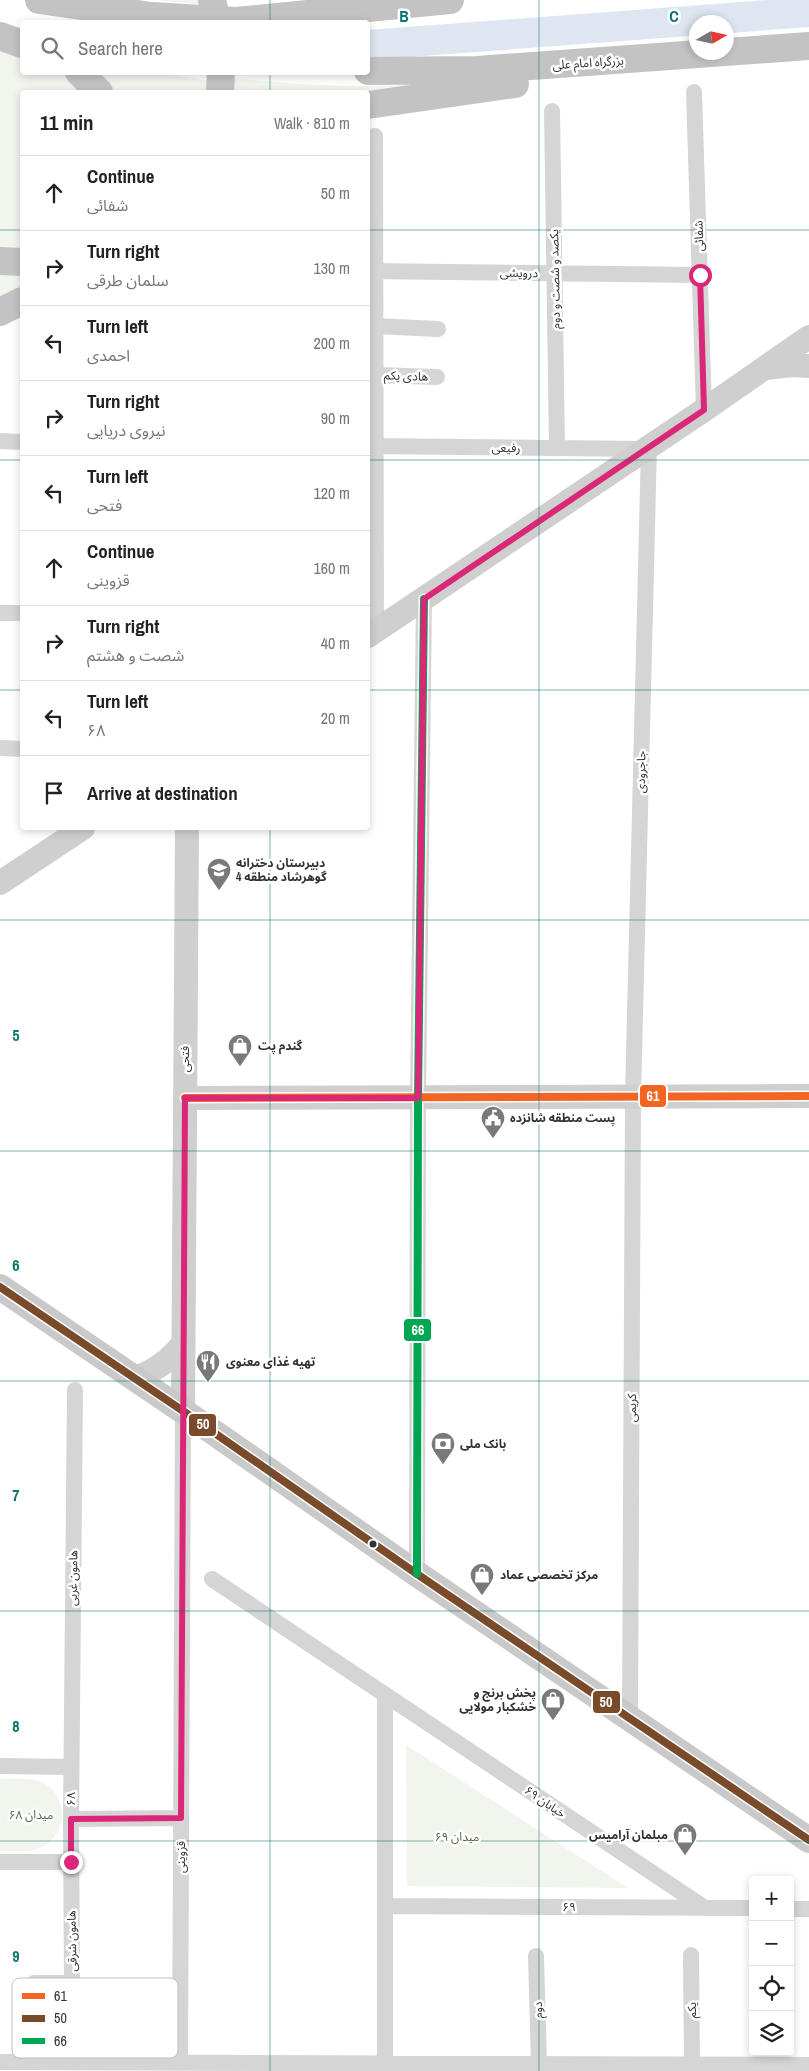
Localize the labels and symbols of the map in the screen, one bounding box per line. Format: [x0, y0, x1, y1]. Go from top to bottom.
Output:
text: B [399, 5, 409, 27]
text: C [669, 5, 679, 27]
north arrow [689, 15, 734, 60]
street label: بزرگراه امام علی [552, 53, 624, 74]
street label: شفائی [690, 220, 708, 252]
street label: یکصد و شصت و دوم [546, 229, 565, 329]
route start [689, 264, 712, 287]
street label: درویشی [500, 265, 538, 281]
street label: هادی یکم [384, 367, 429, 386]
street label: رفیعی [491, 440, 521, 456]
street label: جاجرودی [633, 751, 649, 793]
place label: دبیرستان دخترانه گوهرشاد منطقه 4 [236, 855, 327, 885]
school or university icon: دبیرستان دخترانه گوهرشاد منطقه 4 [206, 857, 232, 891]
text: 5 [12, 1024, 20, 1046]
shop icon: گندم پت [227, 1033, 253, 1067]
place label: گندم پت [258, 1038, 303, 1055]
street label: فتحی [177, 1046, 193, 1072]
line badge: 61 [639, 1084, 667, 1108]
text: 61 [647, 1087, 660, 1105]
public building icon: پست منطقه شانزده [480, 1105, 506, 1139]
place label: پست منطقه شانزده [510, 1110, 615, 1127]
text: 6 [12, 1254, 20, 1276]
line badge: 66 [403, 1318, 432, 1342]
text: 66 [412, 1321, 424, 1339]
restaurant icon: تهیه غذای معنوی [195, 1349, 221, 1383]
place label: تهیه غذای معنوی [226, 1354, 316, 1370]
street label: کریمی [624, 1393, 640, 1422]
line badge: 50 [188, 1413, 217, 1437]
text: 50 [197, 1415, 209, 1433]
bank icon: بانک ملی [430, 1431, 456, 1465]
place label: بانک ملی [460, 1436, 506, 1452]
text: 7 [12, 1484, 20, 1506]
unlabelled marker [368, 1539, 378, 1549]
street label: هامون غربی [65, 1550, 81, 1606]
shop icon: مرکز تخصصی عماد [469, 1562, 495, 1596]
place label: مرکز تخصصی عماد [500, 1567, 598, 1583]
place label: پخش برنج و خشکبار مولایی [459, 1685, 536, 1715]
shop icon: پخش برنج و خشکبار مولایی [540, 1687, 566, 1721]
line badge: 50 [592, 1690, 621, 1714]
text: 50 [600, 1693, 612, 1711]
text: 8 [12, 1715, 20, 1737]
street label: خیابان ۶۹ [521, 1782, 569, 1822]
street label: ۶۸ [63, 1792, 79, 1806]
park label: میدان ۶۸ [9, 1807, 53, 1823]
shop icon: مبلمان آرامیس [672, 1822, 698, 1856]
place label: مبلمان آرامیس [589, 1827, 668, 1843]
park label: میدان ۶۹ [435, 1829, 479, 1845]
street label: قزوینی [173, 1841, 189, 1873]
route end [60, 1851, 83, 1874]
street label: ۶۹ [562, 1899, 576, 1915]
street label: هامون شرقی [63, 1910, 81, 1972]
text: 9 [12, 1945, 20, 1967]
legend [12, 1978, 178, 2058]
text: 61 [54, 1987, 67, 2005]
street label: دوم [530, 2001, 547, 2019]
street label: یکم [684, 2002, 701, 2018]
text: 50 [54, 2009, 67, 2027]
text: 66 [54, 2032, 67, 2050]

